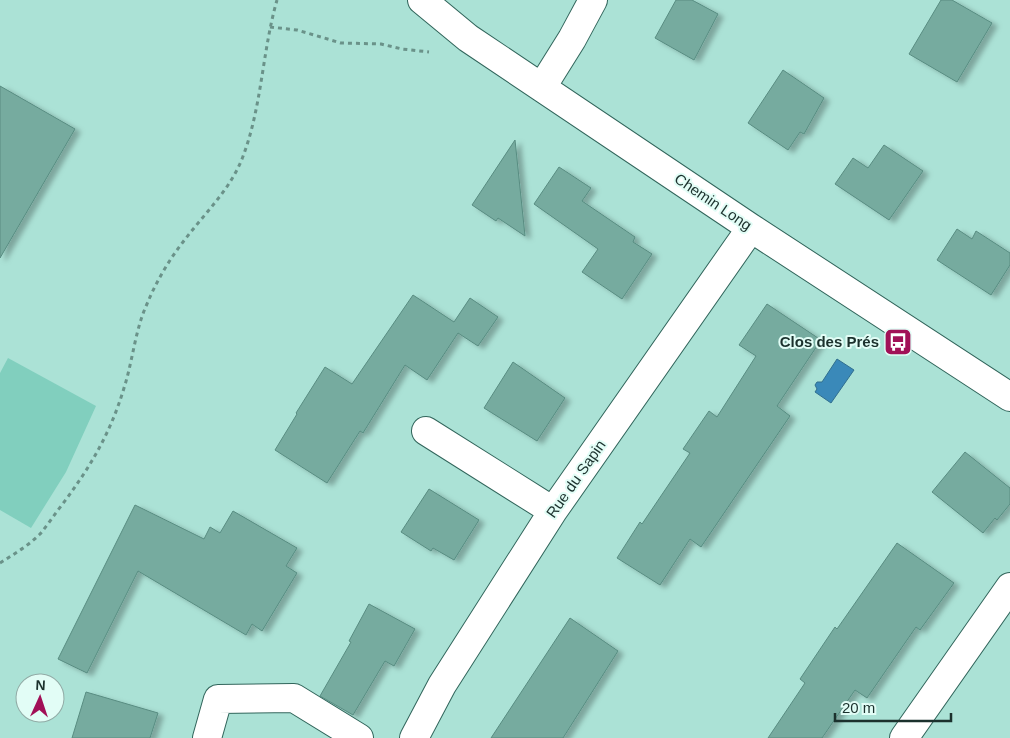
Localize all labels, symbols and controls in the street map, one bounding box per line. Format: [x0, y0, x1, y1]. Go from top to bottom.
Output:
street label: Chemin Long [672, 170, 755, 234]
bus stop icon: Clos des Prés [883, 327, 913, 357]
place label: Clos des Prés [780, 333, 879, 350]
street label: Rue du Sapin [543, 437, 609, 521]
north arrow [15, 673, 65, 723]
text: N [35, 677, 46, 693]
scale bar [835, 690, 951, 722]
text: 20 m [842, 699, 875, 716]

